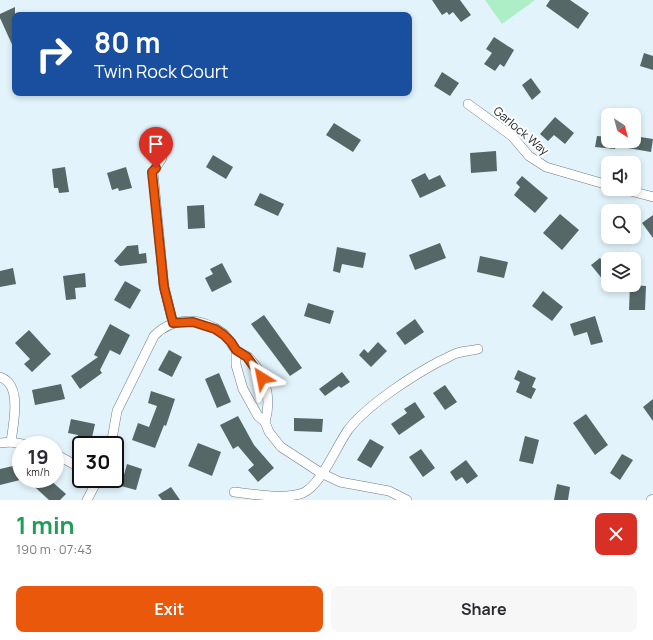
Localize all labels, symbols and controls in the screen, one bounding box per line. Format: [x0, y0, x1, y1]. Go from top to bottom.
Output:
text: 80 m [94, 23, 160, 61]
icon: right [28, 28, 80, 80]
text: Twin Rock Court [94, 59, 228, 83]
street label: Garlock Way [490, 102, 553, 159]
north arrow [601, 108, 641, 148]
map controls [601, 108, 641, 292]
pin [139, 127, 173, 168]
icon: arrive [145, 133, 167, 155]
button: sound [601, 156, 641, 196]
button: search [601, 204, 641, 244]
button: layers [601, 252, 641, 292]
position arrow [241, 357, 283, 399]
speed limit sign: 30 [72, 436, 124, 488]
text: 19 [27, 443, 49, 470]
text: km/h [26, 465, 50, 479]
text: 1 min [16, 508, 75, 541]
button: close [595, 513, 637, 555]
text: 190 m · 07:43 [16, 540, 92, 558]
button: Exit [16, 586, 323, 632]
button: Share [331, 586, 637, 632]

